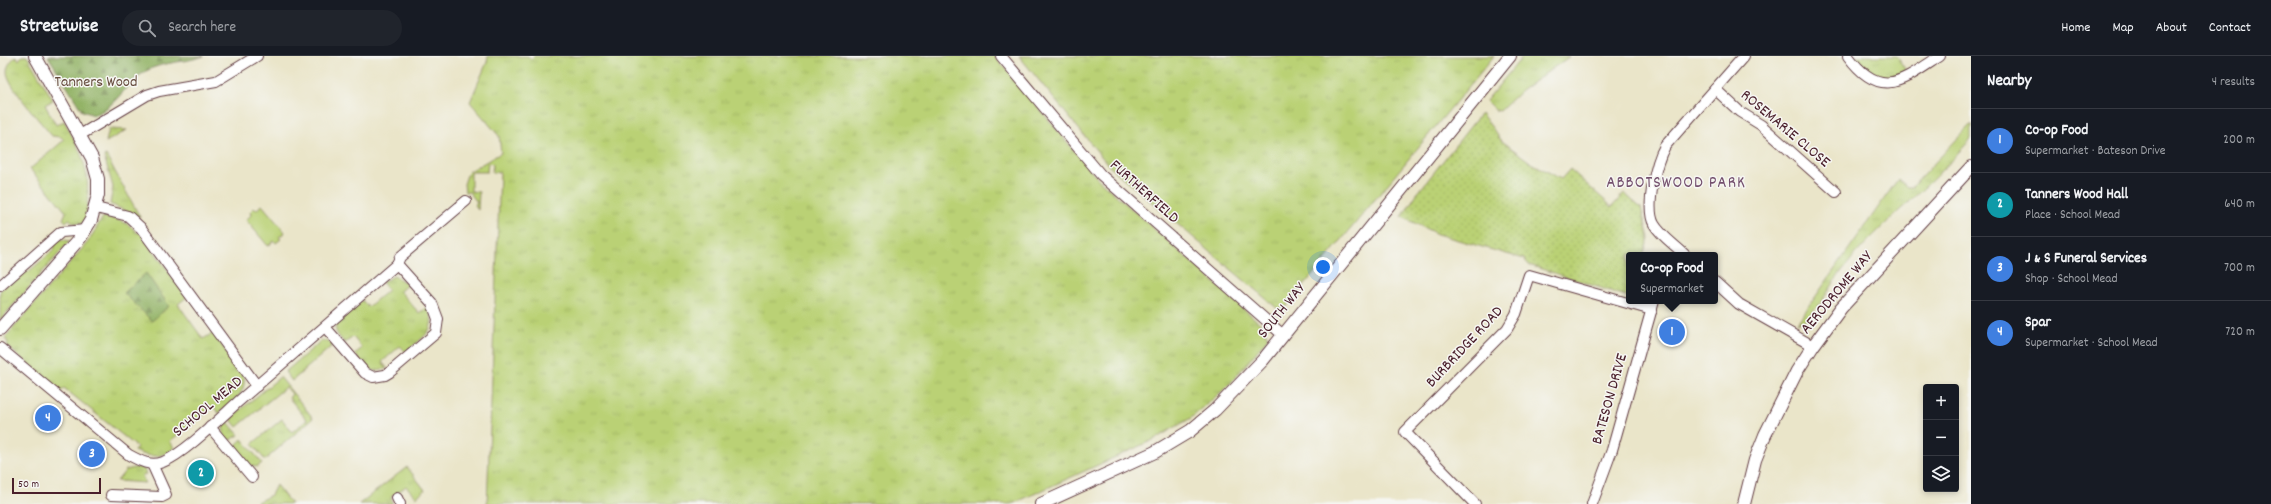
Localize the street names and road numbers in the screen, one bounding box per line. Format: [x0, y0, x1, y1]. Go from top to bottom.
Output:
street label: ROSEMARIE CLOSE [1735, 85, 1835, 174]
street label: FURTHERFIELD [1104, 155, 1184, 229]
street label: AERODROME WAY [1795, 246, 1879, 340]
street label: SOUTH WAY [1252, 277, 1312, 344]
street label: BURBRIDGE ROAD [1421, 301, 1509, 393]
street label: BATESON DRIVE [1586, 350, 1634, 447]
street label: SCHOOL MEAD [168, 371, 248, 443]

